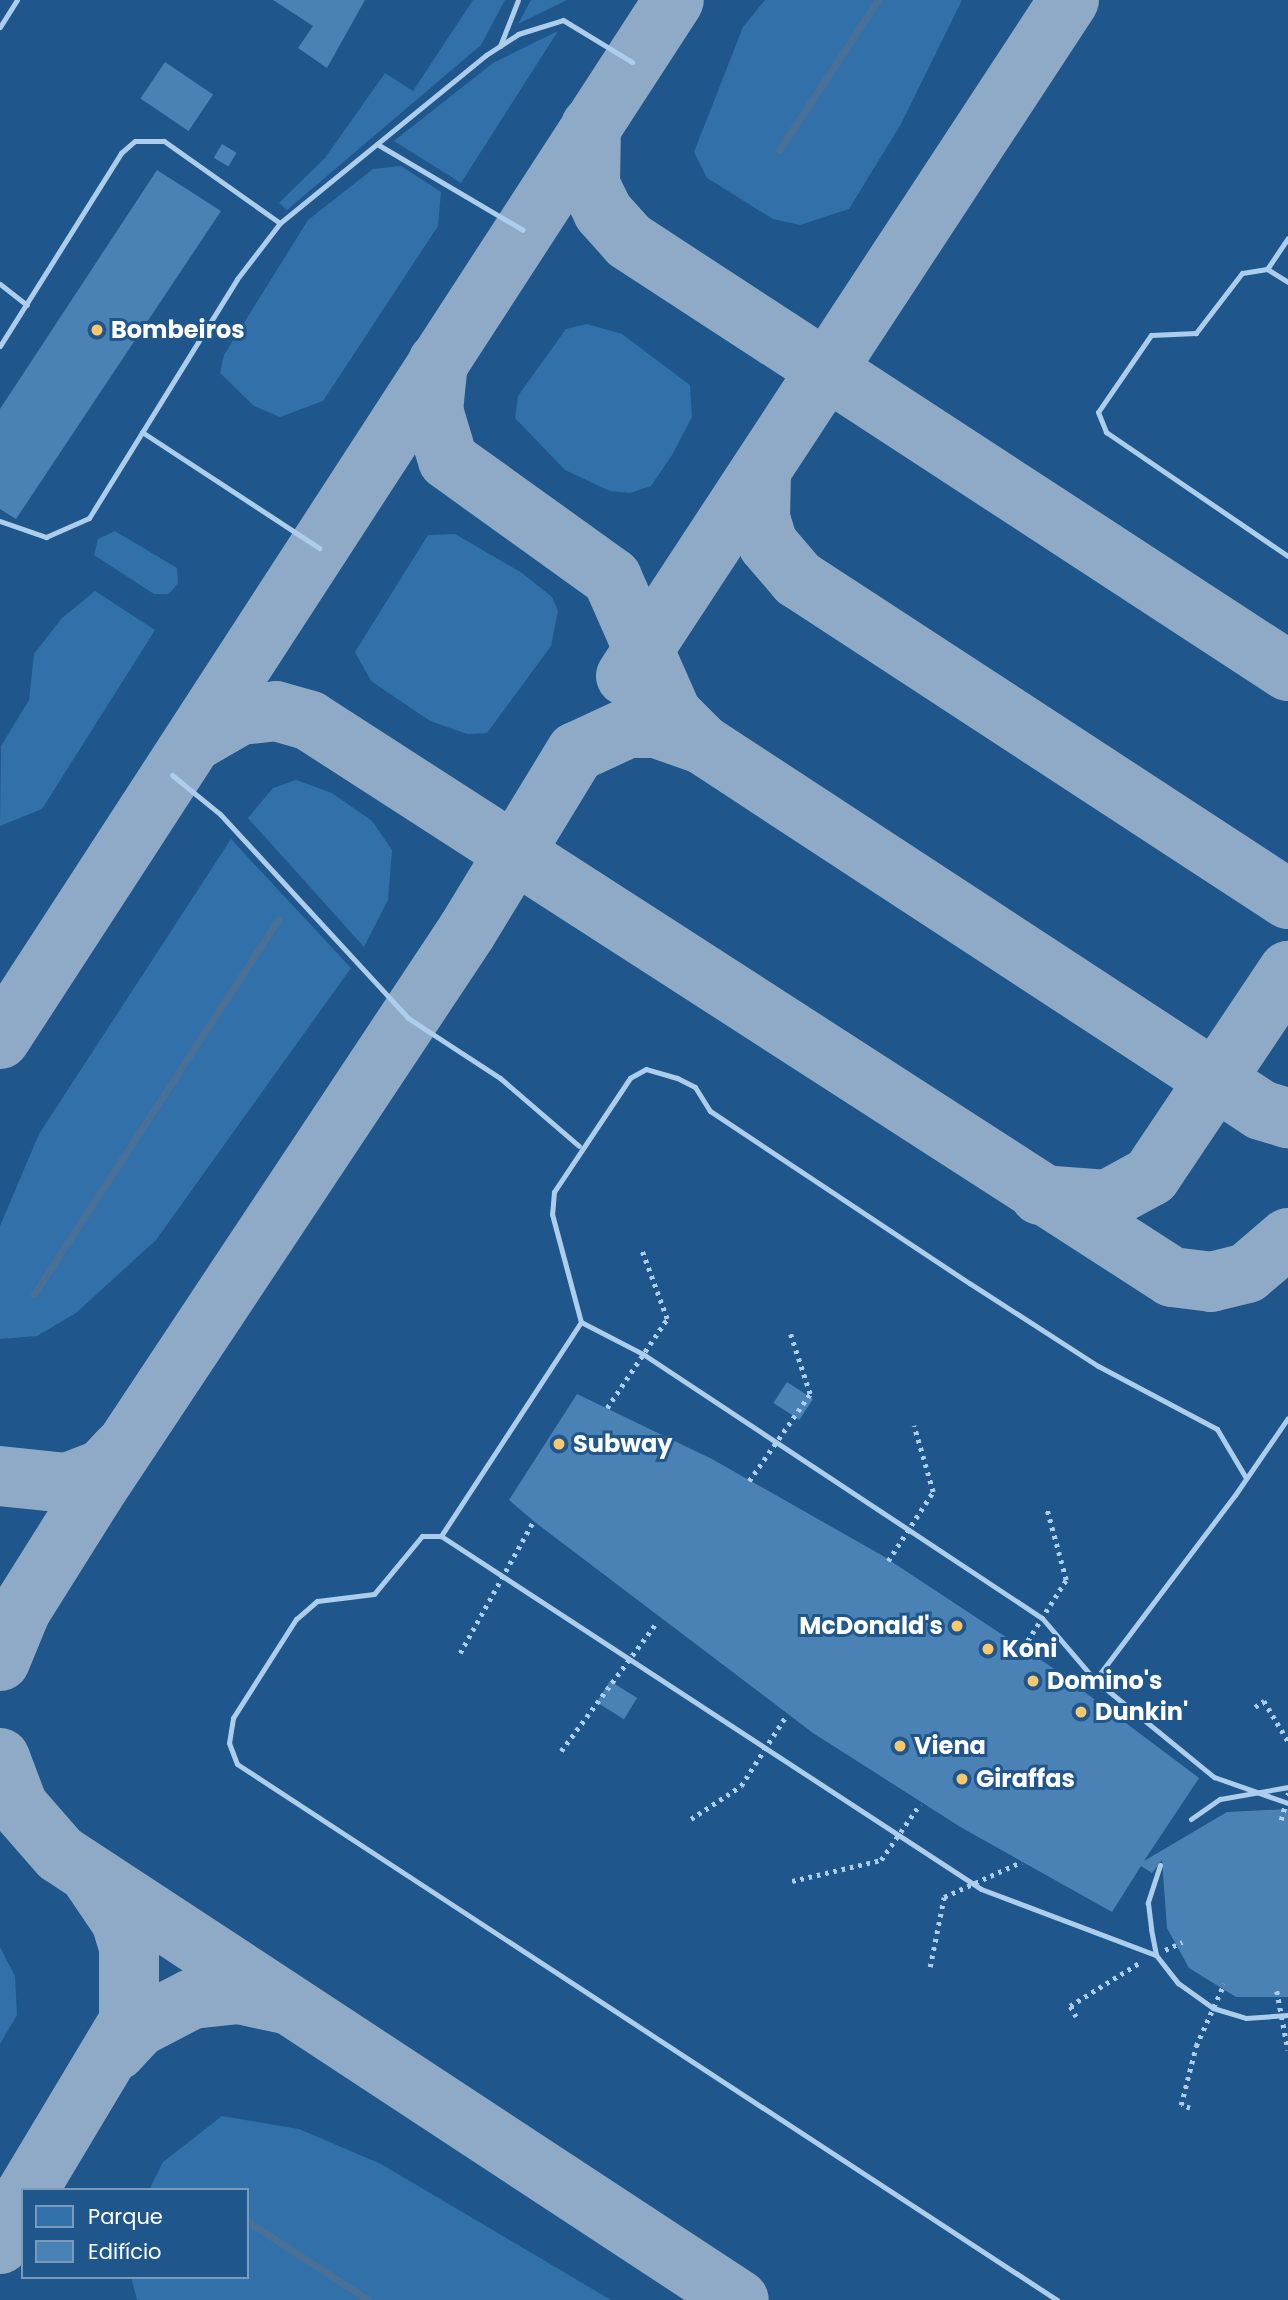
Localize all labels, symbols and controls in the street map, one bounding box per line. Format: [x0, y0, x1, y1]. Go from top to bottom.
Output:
place label: Bombeiros [111, 316, 245, 344]
marker: Bombeiros [89, 322, 105, 338]
place label: Subway [573, 1430, 672, 1458]
marker: Subway [551, 1436, 567, 1452]
place label: McDonald's [799, 1612, 943, 1640]
marker: McDonald's [949, 1618, 965, 1634]
place label: Koni [1002, 1635, 1057, 1663]
marker: Koni [980, 1641, 996, 1657]
place label: Domino's [1047, 1667, 1162, 1695]
marker: Domino's [1025, 1673, 1041, 1689]
place label: Dunkin' [1095, 1698, 1188, 1726]
marker: Dunkin' [1073, 1704, 1089, 1720]
place label: Viena [914, 1732, 986, 1760]
marker: Viena [892, 1738, 908, 1754]
place label: Giraffas [976, 1765, 1075, 1793]
marker: Giraffas [954, 1771, 970, 1787]
legend [21, 2188, 248, 2279]
text: Parque [88, 2202, 163, 2231]
text: Edifício [88, 2237, 162, 2266]

